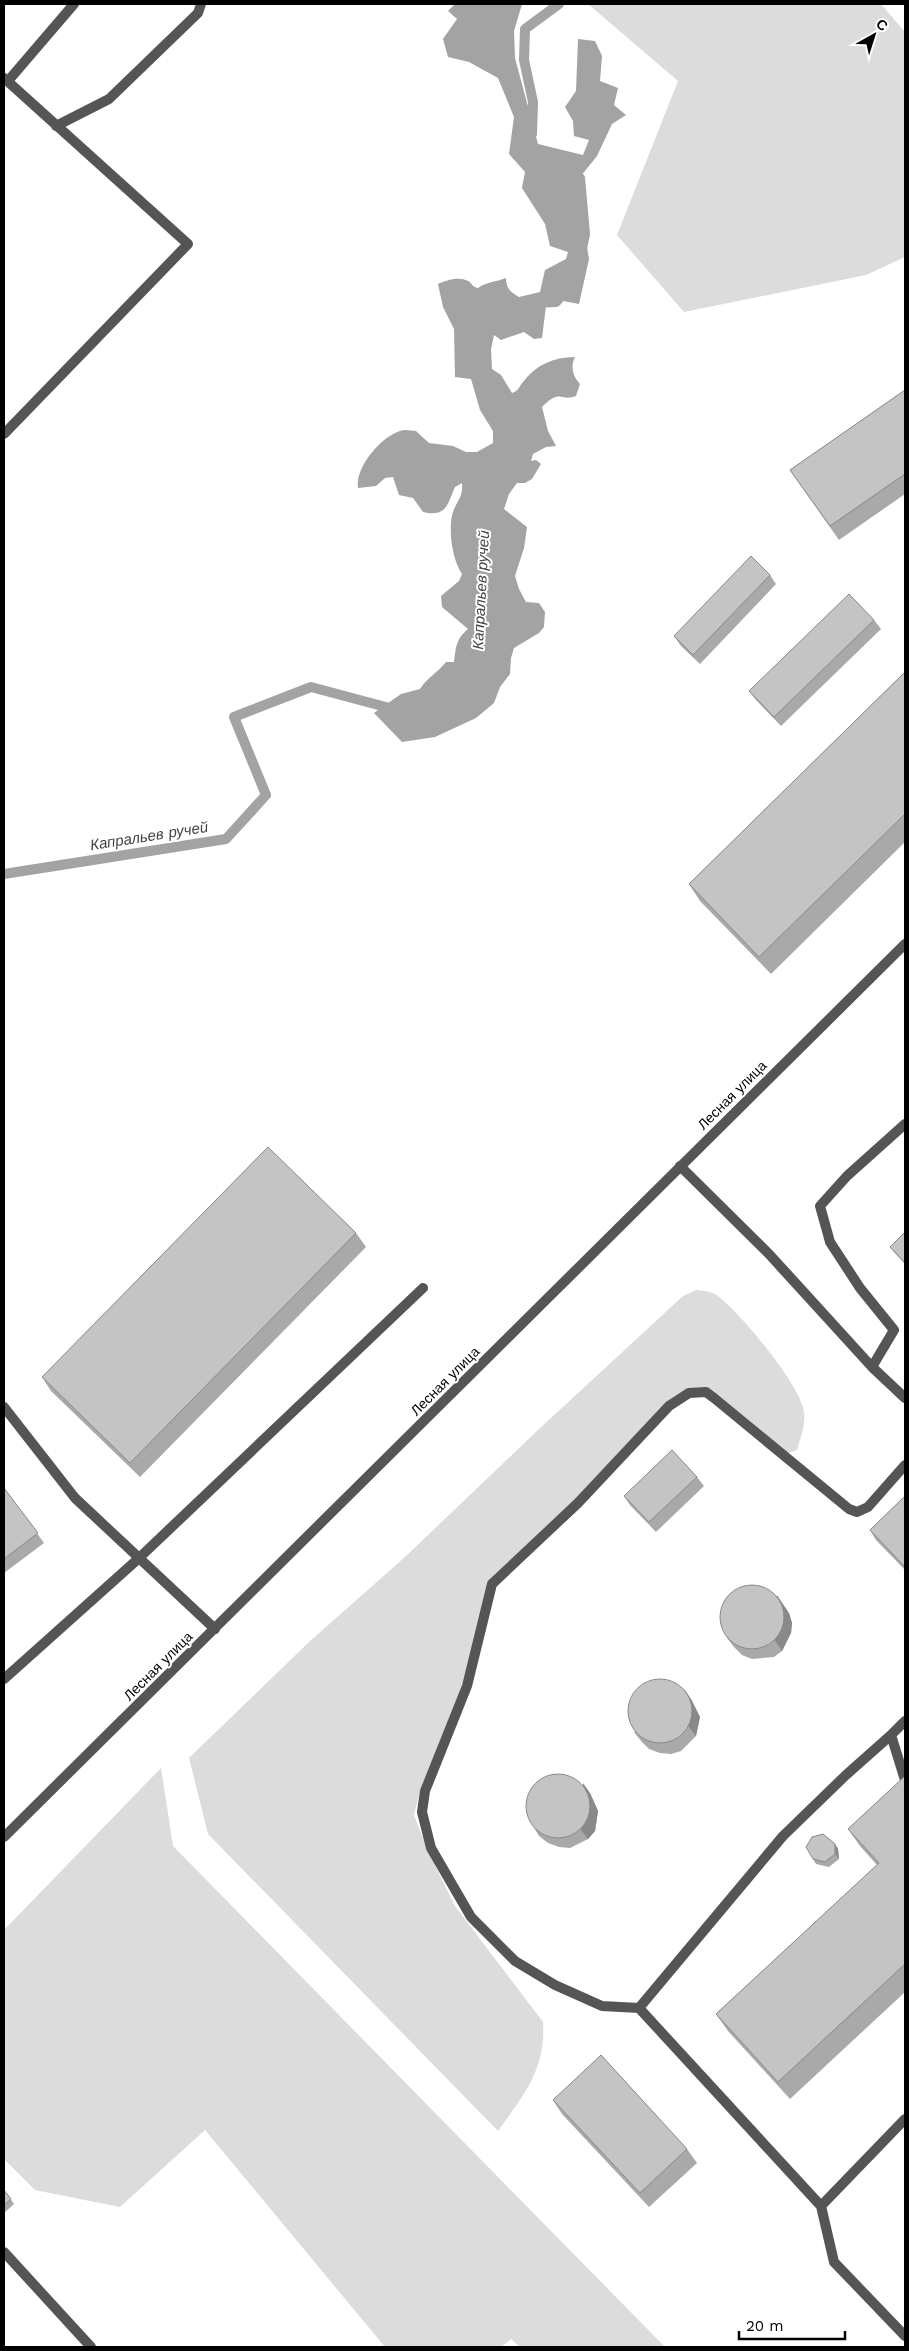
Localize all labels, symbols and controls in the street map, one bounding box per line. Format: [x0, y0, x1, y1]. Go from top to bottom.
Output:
north arrow [849, 10, 899, 60]
text: С [873, 15, 891, 34]
water label: Капральев ручей [469, 529, 493, 650]
water label: Капральев ручей [89, 818, 210, 854]
street label: Лесная улица [694, 1057, 770, 1133]
street label: Лесная улица [407, 1343, 483, 1419]
street label: Лесная улица [120, 1628, 196, 1704]
scale bar [739, 2308, 845, 2340]
text: 20 m [746, 2317, 784, 2335]

